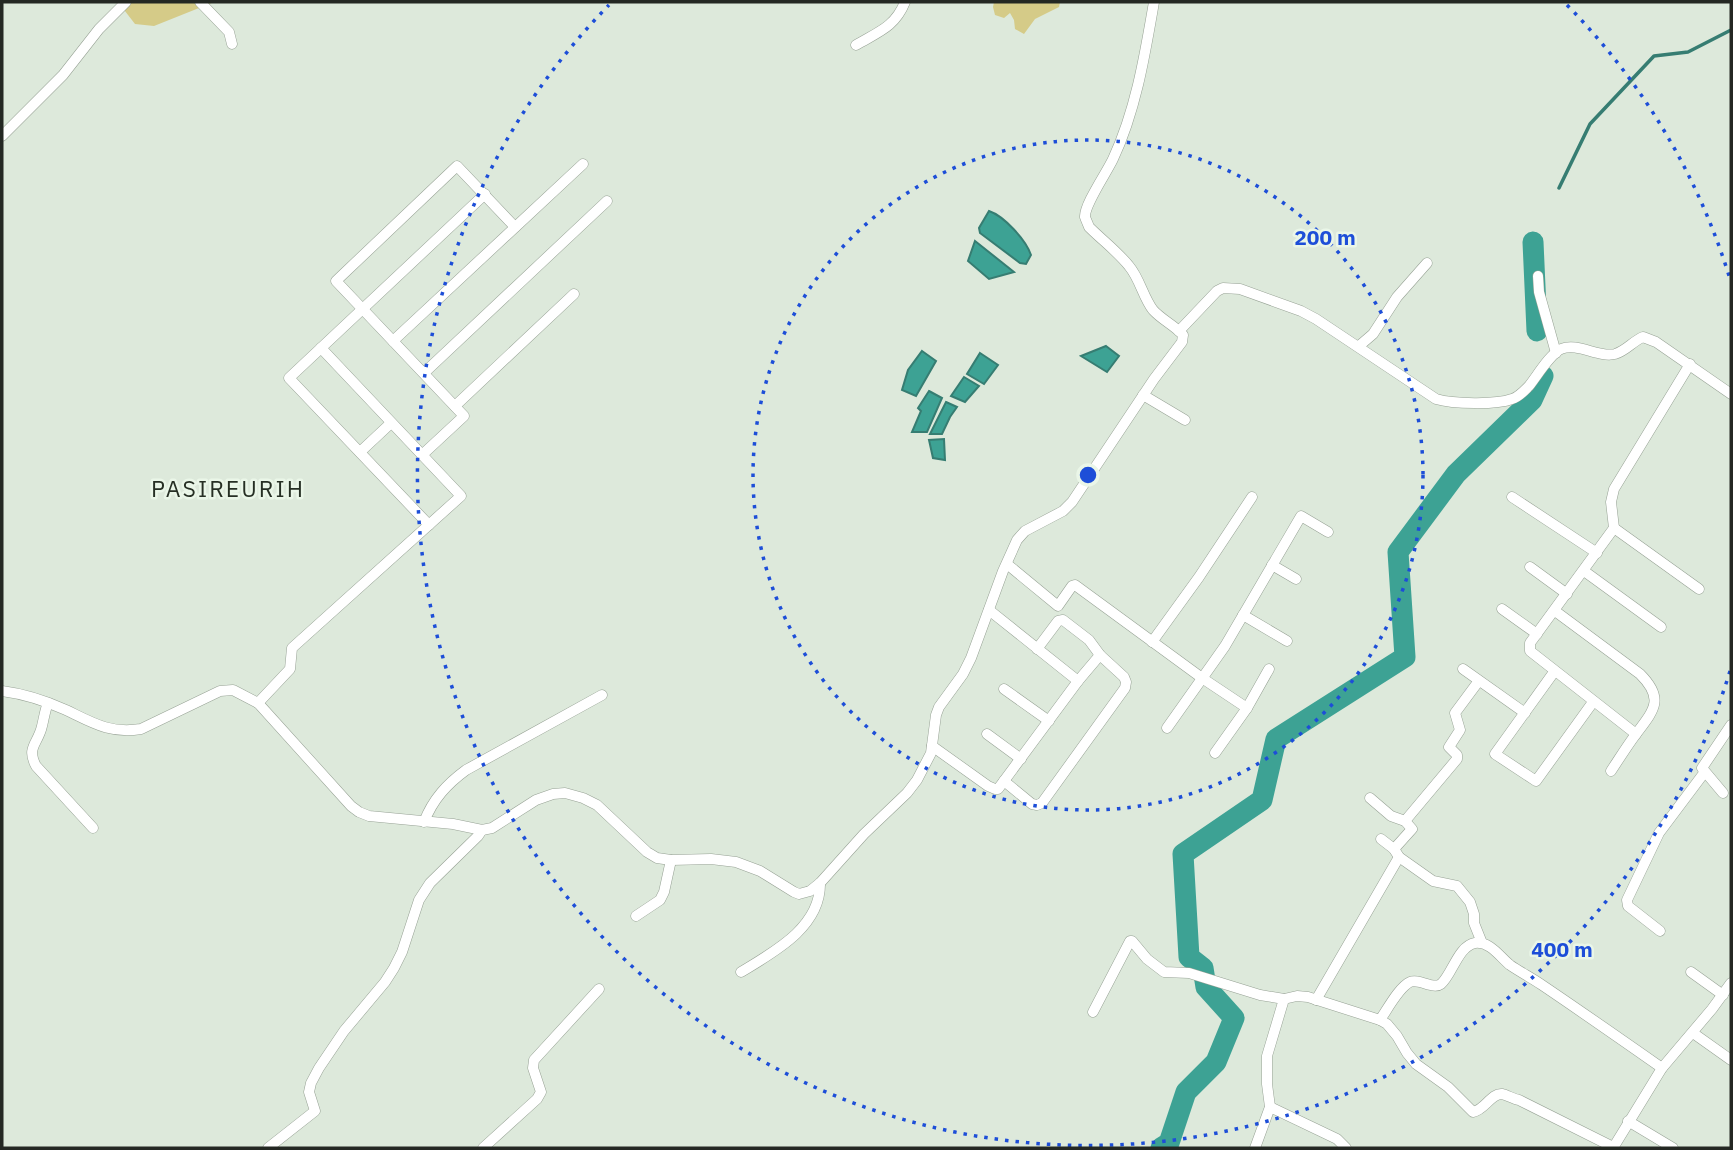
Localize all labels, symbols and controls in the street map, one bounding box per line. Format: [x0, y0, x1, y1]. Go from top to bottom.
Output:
text: 200 m [1294, 223, 1356, 251]
centre of rings [1076, 463, 1100, 487]
district label: PASIREURIH [151, 473, 305, 503]
text: 400 m [1531, 935, 1593, 963]

